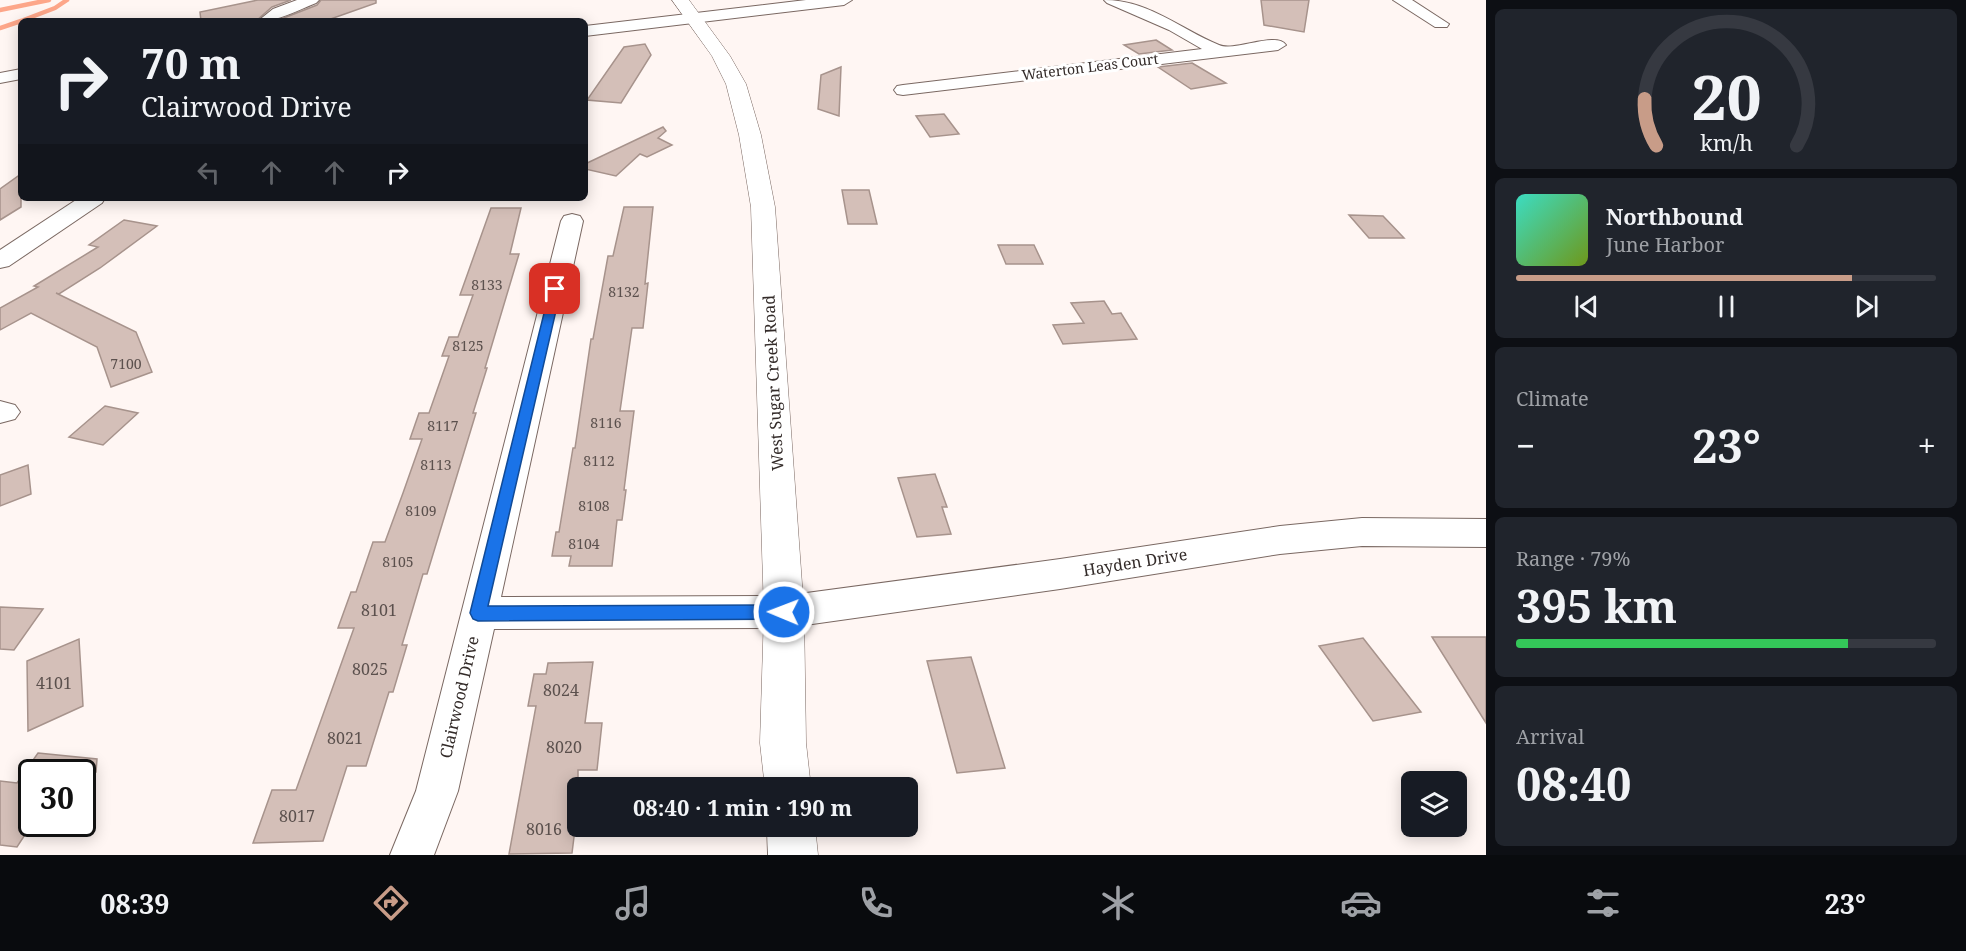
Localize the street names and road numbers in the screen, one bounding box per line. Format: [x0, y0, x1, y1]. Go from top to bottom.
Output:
street label: Waterton Leas Court [1021, 49, 1159, 84]
street label: West Sugar Creek Road [757, 294, 789, 472]
street label: Hayden Drive [1081, 543, 1189, 581]
street label: Clairwood Drive [434, 634, 484, 760]

